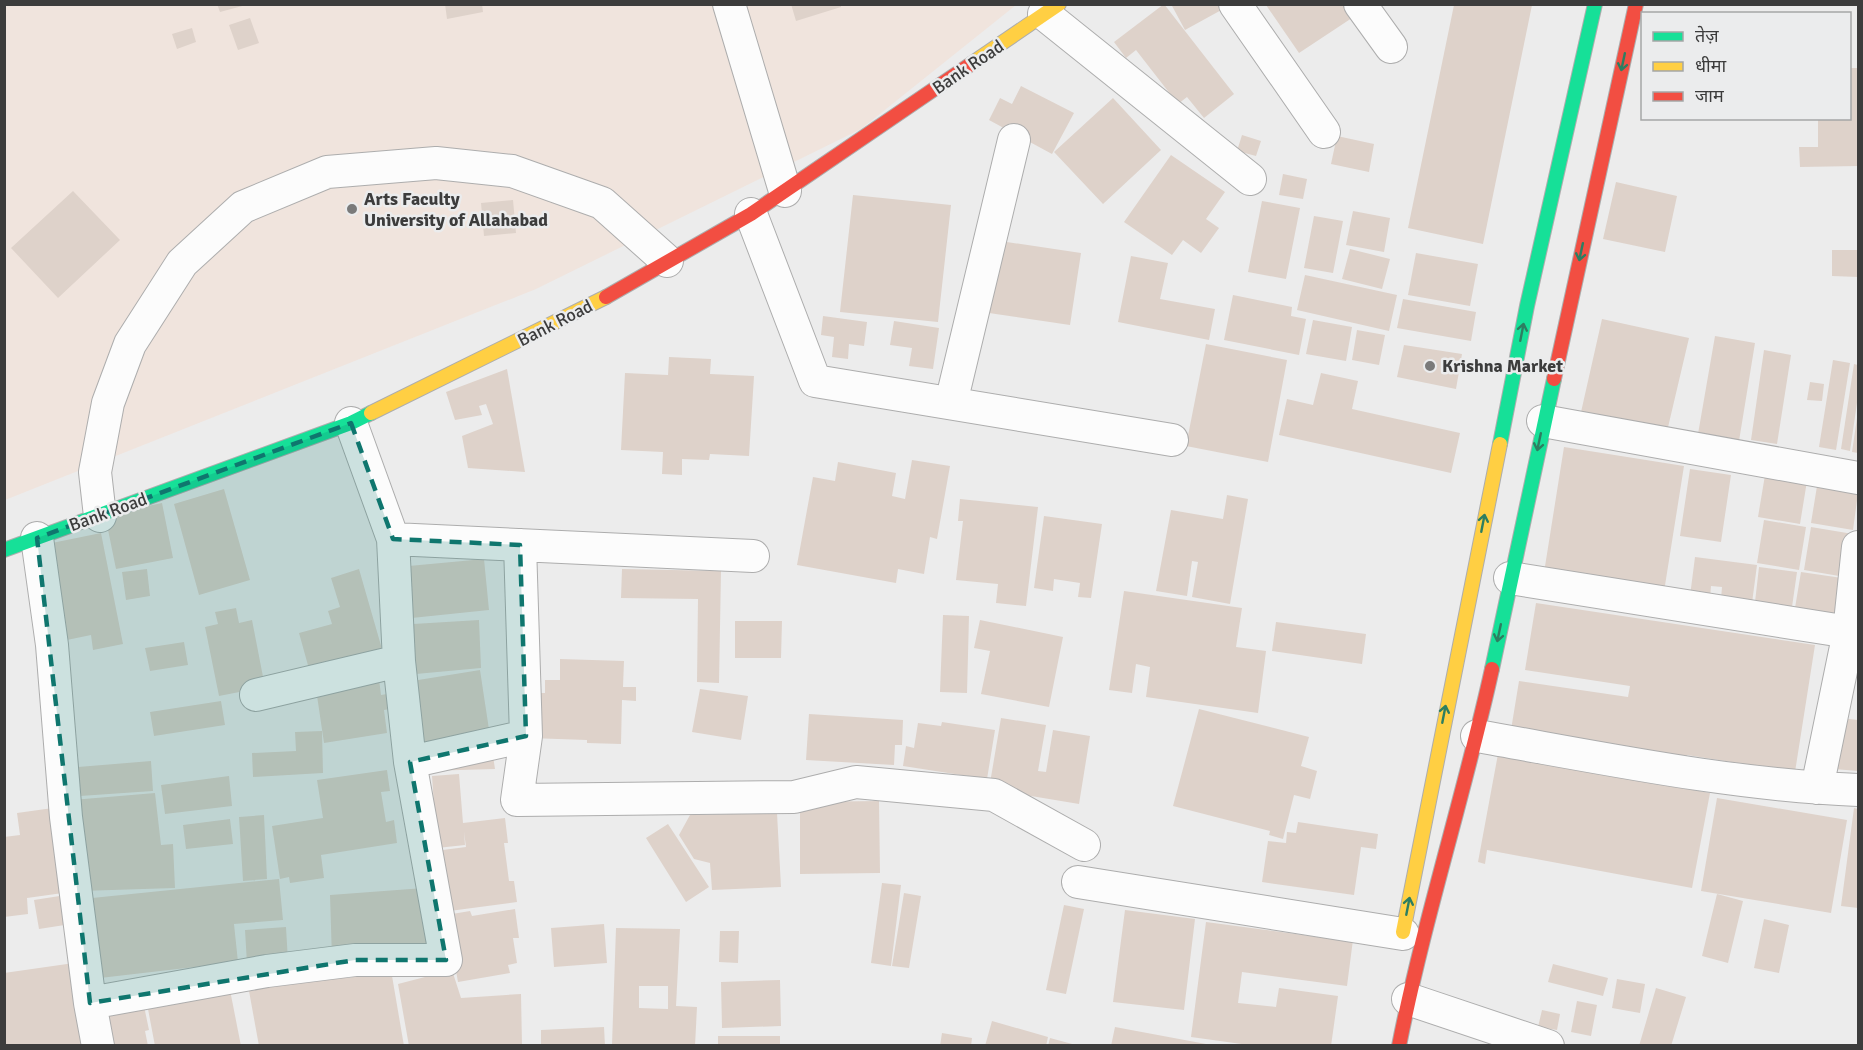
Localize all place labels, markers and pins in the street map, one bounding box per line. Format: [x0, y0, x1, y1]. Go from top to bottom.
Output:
place label: Arts Faculty University of Allahabad [364, 188, 548, 231]
marker: Arts Faculty University of Allahabad [345, 202, 359, 216]
place label: Krishna Market [1442, 355, 1563, 377]
marker: Krishna Market [1423, 359, 1437, 373]

